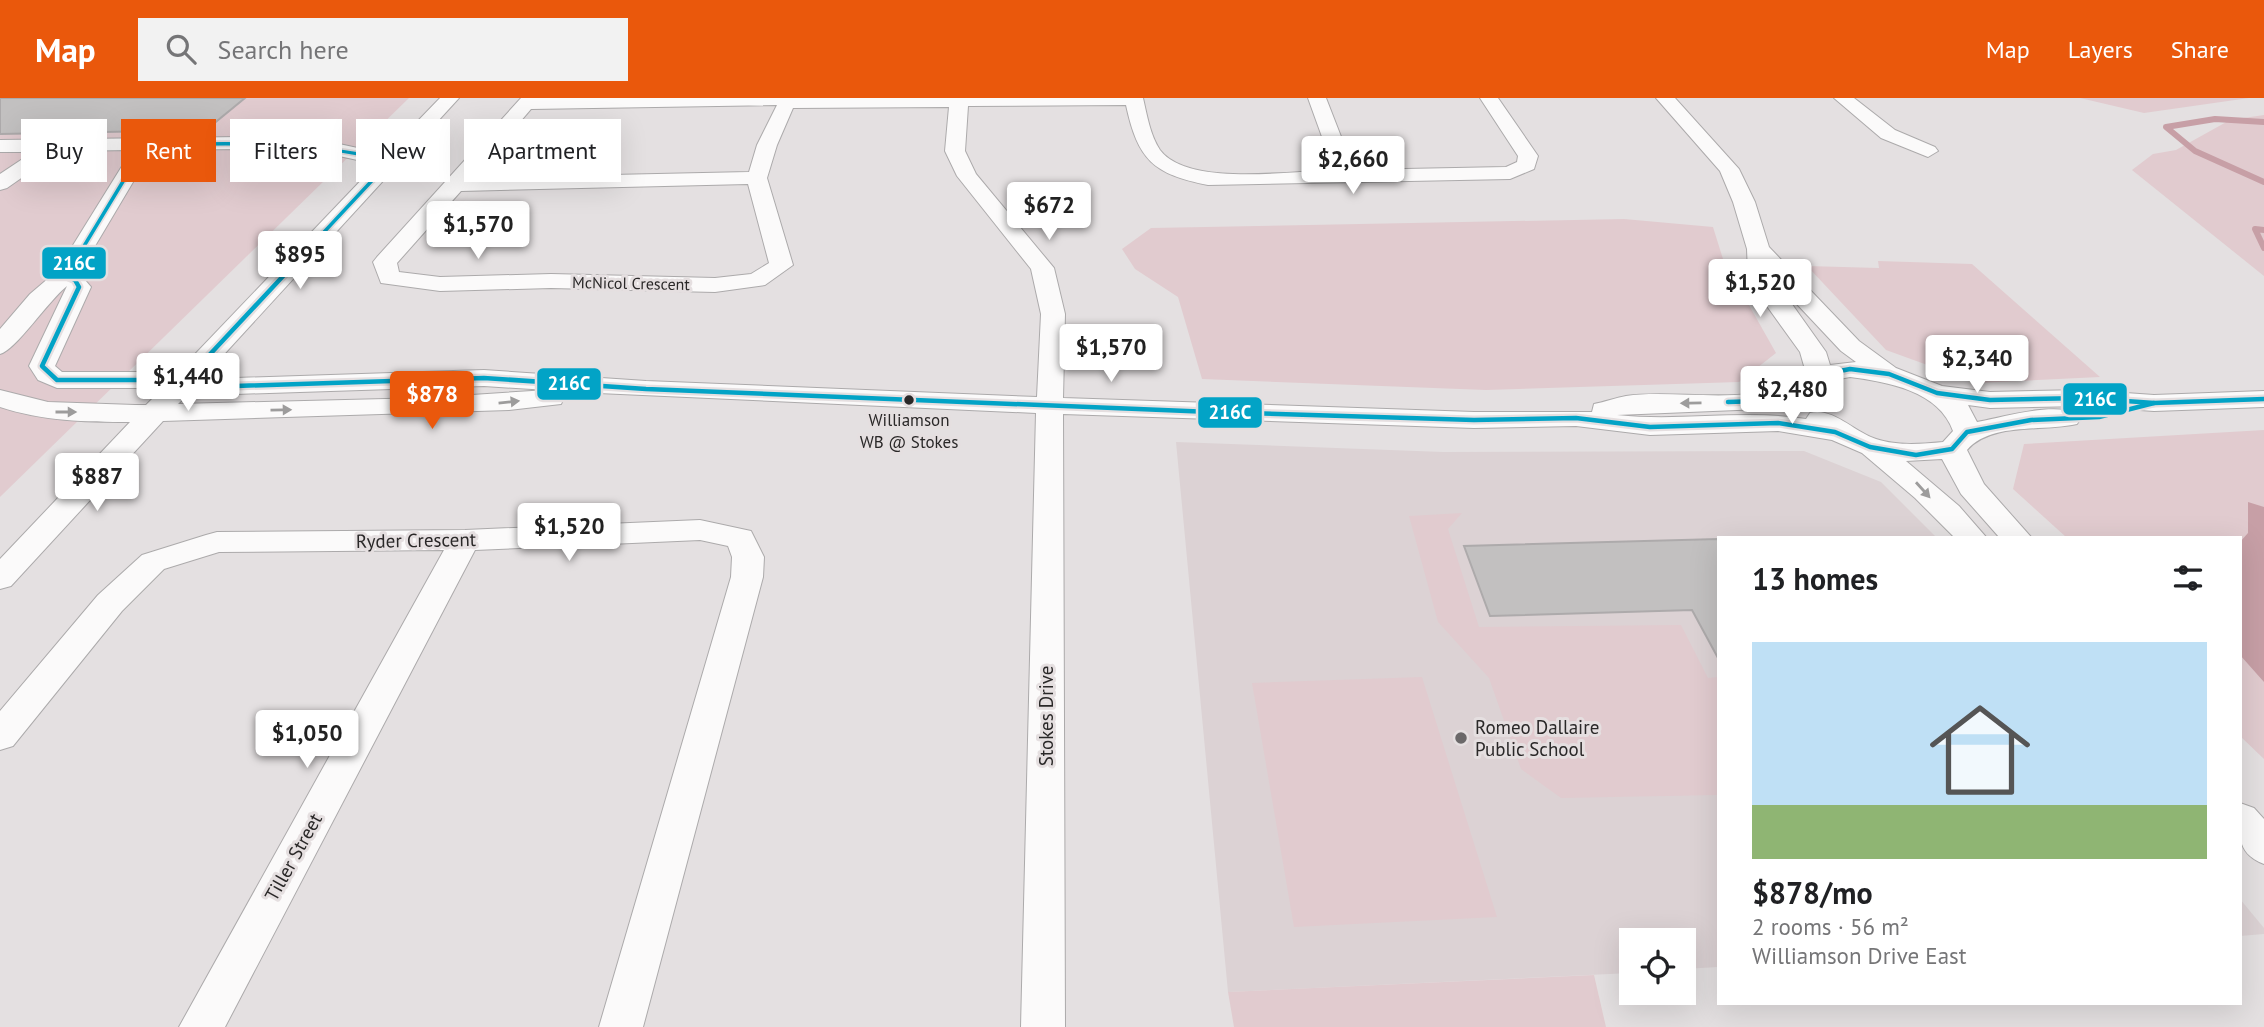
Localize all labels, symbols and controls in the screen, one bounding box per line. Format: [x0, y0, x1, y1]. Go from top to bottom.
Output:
search box [138, 18, 628, 81]
text: Map [35, 28, 96, 71]
icon: search [162, 30, 200, 68]
text: Search here [218, 33, 349, 66]
text: Map [1986, 34, 2030, 65]
text: Layers [2068, 34, 2133, 65]
text: Share [2171, 34, 2229, 65]
chip: Buy [21, 119, 107, 182]
chip: Rent [121, 119, 216, 182]
chip: Filters [230, 119, 342, 182]
chip: New [356, 119, 450, 182]
chip: Apartment [464, 119, 621, 182]
pin: $2,660 [1296, 136, 1410, 196]
text: $2,660 [1317, 144, 1389, 173]
pin: $672 [1008, 183, 1090, 242]
text: $672 [1023, 190, 1075, 219]
pin: $1,570 [421, 202, 535, 261]
text: $1,570 [442, 209, 514, 238]
pin: $895 [259, 232, 341, 291]
text: $895 [274, 239, 326, 268]
line badge: 216C [41, 246, 107, 280]
text: 216C [53, 251, 96, 275]
pin: $1,520 [1703, 260, 1817, 319]
text: $1,520 [1724, 267, 1796, 296]
street label: McNicol Crescent [572, 272, 691, 294]
pin: $1,570 [1054, 324, 1168, 384]
text: $1,570 [1075, 332, 1147, 361]
pin: $2,340 [1920, 336, 2034, 395]
text: $2,340 [1941, 343, 2013, 372]
pin: $1,440 [131, 354, 245, 413]
text: $1,440 [152, 361, 224, 390]
pin: $2,480 [1735, 366, 1849, 426]
line badge: 216C [536, 367, 602, 401]
text: 216C [548, 371, 591, 395]
pin: $878 [391, 372, 473, 431]
text: $2,480 [1756, 374, 1828, 403]
text: $878 [406, 379, 458, 408]
line badge: 216C [2062, 382, 2128, 416]
text: 216C [2074, 387, 2117, 411]
marker: Williamson WB @ Stokes [902, 393, 916, 407]
line badge: 216C [1197, 396, 1263, 429]
one-way arrow [498, 397, 520, 408]
one-way arrow [1680, 397, 1702, 409]
text: 216C [1209, 400, 1252, 424]
one-way arrow [271, 404, 293, 416]
one-way arrow [55, 406, 77, 418]
place label: Williamson WB @ Stokes [860, 409, 958, 453]
pin: $887 [56, 454, 138, 513]
text: $887 [71, 461, 123, 490]
one-way arrow [1915, 481, 1931, 499]
pin: $1,520 [512, 504, 626, 563]
text: $1,520 [533, 511, 605, 540]
street label: Ryder Crescent [356, 527, 477, 553]
text: 13 homes [1752, 559, 1878, 598]
icon: filters [2169, 559, 2207, 597]
street label: Stokes Drive [1034, 666, 1058, 766]
icon: home [1917, 687, 2043, 813]
pin: $1,050 [250, 710, 364, 770]
place label: Romeo Dallaire Public School [1475, 715, 1599, 761]
text: $1,050 [271, 718, 343, 747]
marker: Romeo Dallaire Public School [1453, 730, 1469, 746]
street label: Tiller Street [259, 809, 327, 905]
text: $878/mo [1752, 873, 1873, 912]
text: 2 rooms · 56 m² [1752, 912, 1909, 941]
map controls [1619, 928, 1696, 1005]
button: locate [1619, 928, 1696, 1005]
text: Williamson Drive East [1752, 941, 1967, 970]

